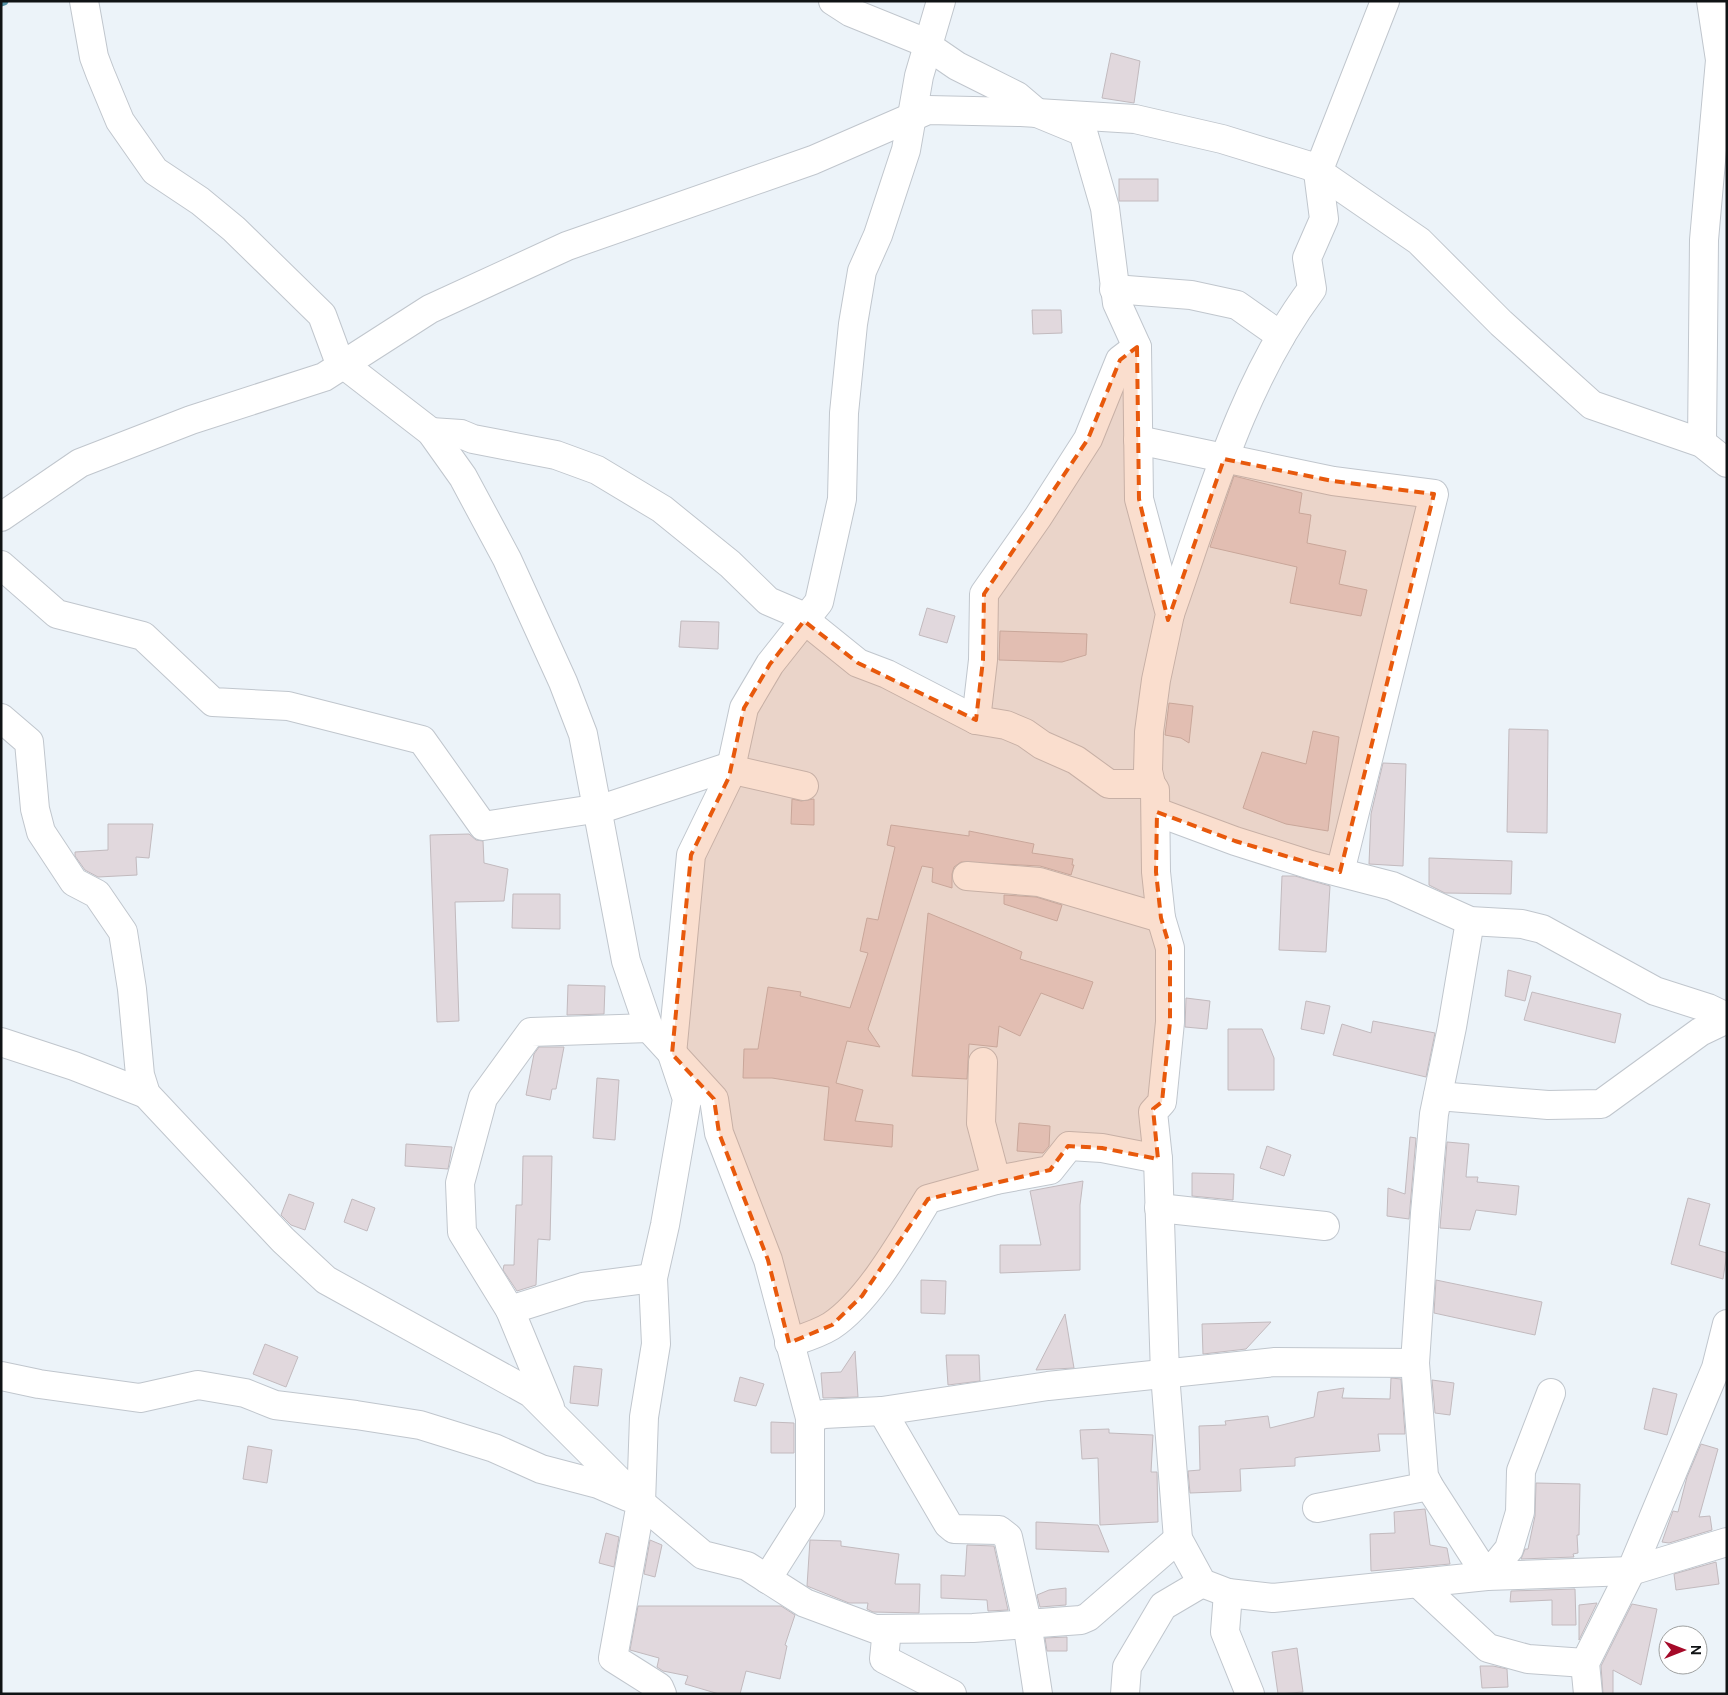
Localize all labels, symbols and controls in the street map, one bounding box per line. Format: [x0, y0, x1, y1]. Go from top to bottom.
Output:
north arrow [1658, 1625, 1708, 1675]
text: N [1687, 1645, 1705, 1655]

